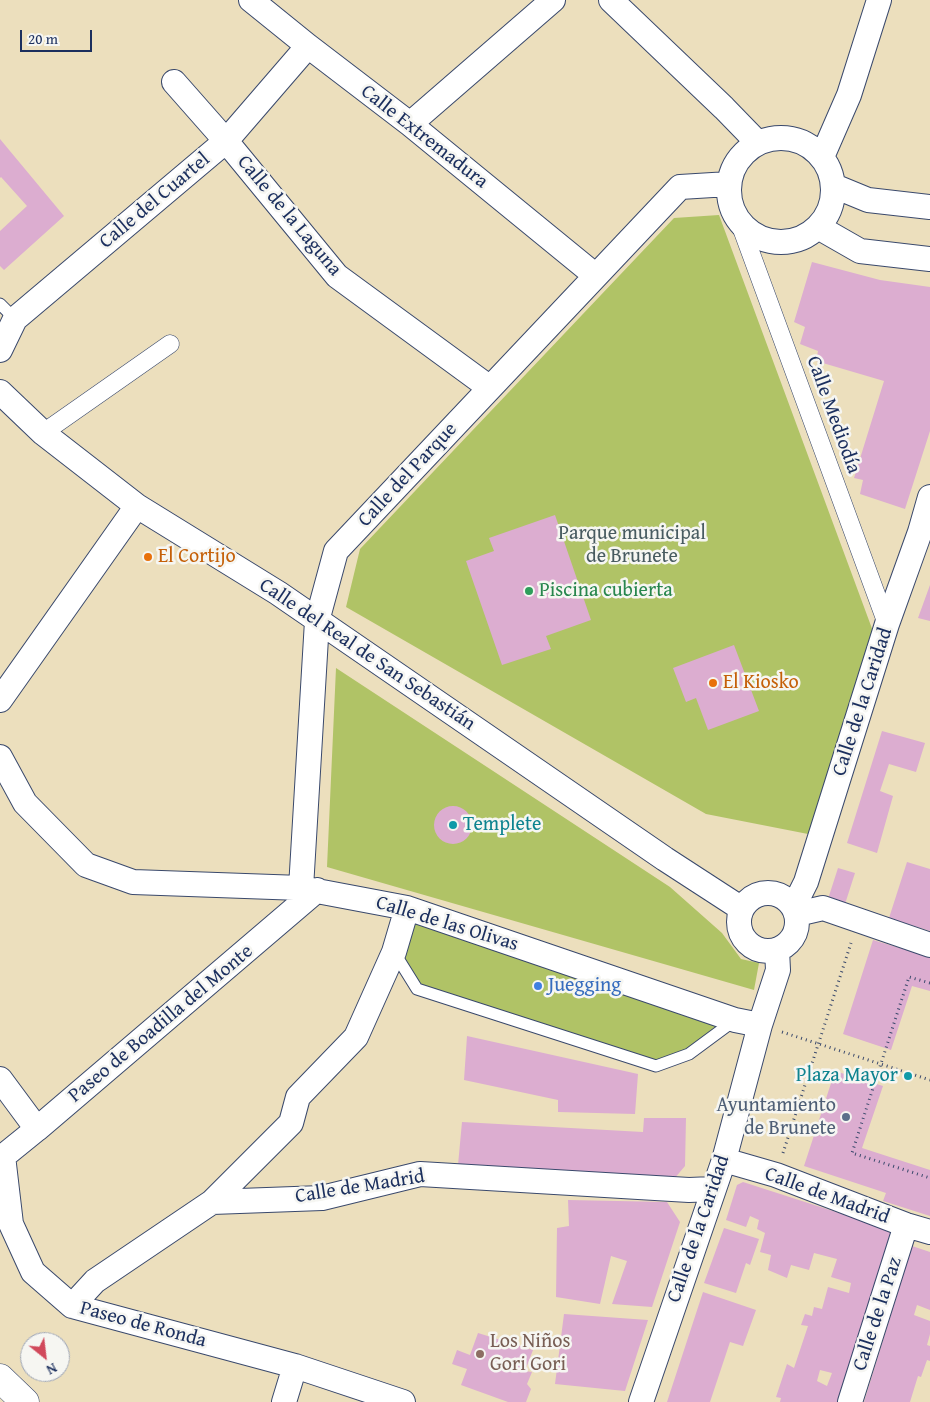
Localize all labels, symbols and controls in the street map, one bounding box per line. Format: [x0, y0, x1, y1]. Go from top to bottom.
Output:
scale bar [22, 20, 95, 52]
text: 20 m [28, 28, 58, 49]
street label: Calle Extremadura [356, 80, 492, 194]
street label: Calle del Cuartel [95, 148, 215, 254]
street label: Calle de la Laguna [232, 151, 346, 281]
street label: Calle Mediodía [801, 353, 865, 477]
street label: Calle del Parque [353, 418, 463, 532]
park label: Parque municipal de Brunete [558, 522, 706, 569]
place label: El Cortijo [158, 545, 236, 569]
marker: El Cortijo [142, 551, 154, 563]
street label: Calle del Real de San Sebastián [254, 574, 480, 736]
place label: Piscina cubierta [539, 579, 673, 603]
marker: Piscina cubierta [523, 585, 535, 597]
street label: Calle de la Caridad [828, 625, 898, 779]
place label: El Kiosko [723, 671, 799, 695]
marker: El Kiosko [707, 677, 719, 689]
place label: Templete [463, 813, 541, 837]
marker: Templete [447, 819, 459, 831]
street label: Calle de las Olivas [373, 891, 521, 957]
street label: Paseo de Boadilla del Monte [64, 940, 258, 1108]
place label: Juegging [548, 974, 621, 998]
marker: Juegging [532, 980, 544, 992]
place label: Plaza Mayor [796, 1064, 898, 1088]
marker: Plaza Mayor [902, 1070, 914, 1082]
place label: Ayuntamiento de Brunete [716, 1094, 836, 1141]
marker: Ayuntamiento de Brunete [840, 1111, 852, 1123]
street label: Calle de la Caridad [663, 1152, 735, 1306]
street label: Calle de Madrid [761, 1162, 893, 1230]
street label: Calle de Madrid [293, 1165, 427, 1209]
street label: Calle de la Paz [848, 1254, 908, 1374]
street label: Paseo de Ronda [77, 1297, 209, 1353]
place label: Los Niños Gori Gori [490, 1330, 570, 1377]
north arrow [20, 1332, 70, 1382]
marker: Los Niños Gori Gori [474, 1348, 486, 1360]
text: N [43, 1358, 61, 1380]

